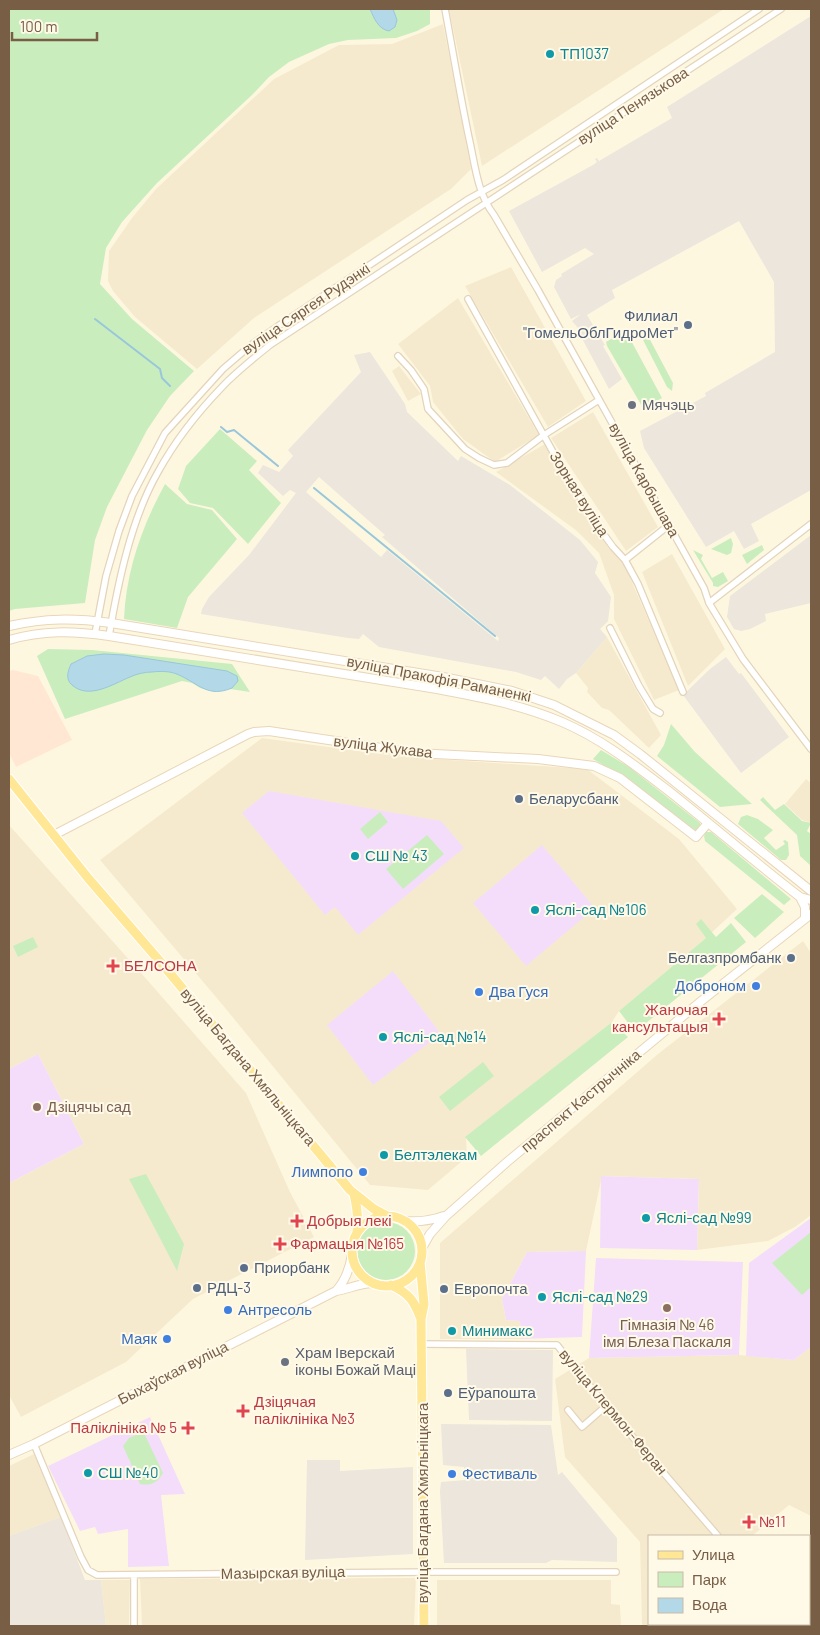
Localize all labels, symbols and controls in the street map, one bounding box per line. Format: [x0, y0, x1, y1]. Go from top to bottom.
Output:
scale bar [12, 10, 98, 42]
text: 100 m [20, 17, 58, 35]
place label: ТП1037 [560, 44, 609, 62]
marker: ТП1037 [544, 48, 556, 60]
street label: вуліца Пенязькова [574, 62, 692, 148]
street label: вуліца Сяргея Рудэнкі [238, 259, 373, 358]
place label: Филиал "ГомельОблГидроМет" [523, 306, 678, 341]
marker: Филиал "ГомельОблГидроМет" [682, 319, 694, 331]
place label: Мячэць [642, 395, 695, 413]
marker: Мячэць [626, 399, 638, 411]
street label: вуліца Карбышава [606, 419, 684, 540]
street label: Зорная вуліца [546, 447, 614, 540]
street label: вуліца Пракофія Раманенкі [345, 651, 533, 705]
street label: вуліца Жукава [333, 731, 434, 761]
place label: Беларусбанк [529, 789, 619, 807]
marker: Беларусбанк [513, 793, 525, 805]
place label: СШ № 43 [365, 846, 428, 864]
marker: СШ № 43 [349, 850, 361, 862]
place label: Яслі-сад №106 [545, 900, 646, 918]
marker: Яслі-сад №106 [529, 904, 541, 916]
place label: Белгазпромбанк [668, 948, 781, 966]
marker: Белгазпромбанк [785, 952, 797, 964]
place label: БЕЛСОНА [124, 956, 197, 974]
marker: БЕЛСОНА [106, 959, 120, 973]
place label: Доброном [675, 976, 746, 994]
marker: Доброном [750, 980, 762, 992]
place label: Два Гуся [489, 982, 548, 1000]
street label: вуліца Багдана Хмяльніцкага [177, 984, 321, 1149]
marker: Два Гуся [473, 986, 485, 998]
place label: Жаночая кансультацыя [612, 1000, 708, 1035]
marker: Жаночая кансультацыя [712, 1012, 726, 1026]
place label: Яслі-сад №14 [393, 1027, 487, 1045]
marker: Яслі-сад №14 [377, 1031, 389, 1043]
street label: праспект Кастрычніка [517, 1045, 644, 1156]
place label: Дзіцячы сад [47, 1097, 131, 1115]
marker: Дзіцячы сад [31, 1101, 43, 1113]
place label: Белтэлекам [394, 1145, 477, 1163]
marker: Белтэлекам [378, 1149, 390, 1161]
place label: Лимпопо [292, 1162, 353, 1180]
marker: Лимпопо [357, 1166, 369, 1178]
place label: Яслі-сад №99 [656, 1208, 752, 1226]
place label: Добрыя лекі [307, 1211, 392, 1229]
marker: Яслі-сад №99 [640, 1212, 652, 1224]
marker: Добрыя лекі [291, 1215, 303, 1227]
place label: Фармацыя №165 [290, 1234, 404, 1252]
marker: Фармацыя №165 [274, 1238, 286, 1250]
place label: Приорбанк [254, 1258, 330, 1276]
marker: Приорбанк [238, 1262, 250, 1274]
place label: РДЦ-3 [207, 1278, 251, 1296]
place label: Европочта [454, 1279, 528, 1297]
marker: РДЦ-3 [191, 1282, 203, 1294]
marker: Европочта [438, 1283, 450, 1295]
place label: Яслі-сад №29 [552, 1287, 648, 1305]
marker: Яслі-сад №29 [536, 1291, 548, 1303]
place label: Антресоль [238, 1300, 312, 1318]
marker: Гімназія № 46 імя Блеза Паскаля [661, 1302, 673, 1314]
marker: Антресоль [222, 1304, 234, 1316]
place label: Гімназія № 46 імя Блеза Паскаля [603, 1315, 731, 1350]
place label: Минимакс [462, 1321, 533, 1339]
marker: Минимакс [446, 1325, 458, 1337]
place label: Маяк [121, 1329, 157, 1347]
marker: Маяк [161, 1333, 173, 1345]
street label: Быхаўская вуліца [114, 1336, 231, 1408]
place label: Храм Іверскай іконы Божай Маці [295, 1343, 416, 1378]
street label: вуліца Клермон-Феран [556, 1345, 672, 1478]
marker: Храм Іверскай іконы Божай Маці [279, 1356, 291, 1368]
place label: Еўрапошта [458, 1383, 536, 1401]
marker: Еўрапошта [442, 1387, 454, 1399]
place label: Дзіцячая паліклініка №3 [254, 1392, 355, 1427]
street label: вуліца Багдана Хмяльніцкага [413, 1402, 431, 1603]
marker: Дзіцячая паліклініка №3 [236, 1404, 250, 1418]
place label: Паліклініка № 5 [70, 1418, 177, 1436]
marker: Паліклініка № 5 [181, 1421, 195, 1435]
place label: СШ №40 [98, 1463, 158, 1481]
place label: Фестиваль [462, 1464, 537, 1482]
marker: СШ №40 [82, 1467, 94, 1479]
marker: Фестиваль [446, 1468, 458, 1480]
place label: №11 [759, 1512, 786, 1530]
marker: №11 [743, 1516, 755, 1528]
legend [648, 1535, 810, 1625]
text: Улица [692, 1545, 735, 1563]
street label: Мазырская вуліца [221, 1562, 346, 1582]
text: Парк [692, 1570, 726, 1588]
text: Вода [692, 1595, 728, 1613]

